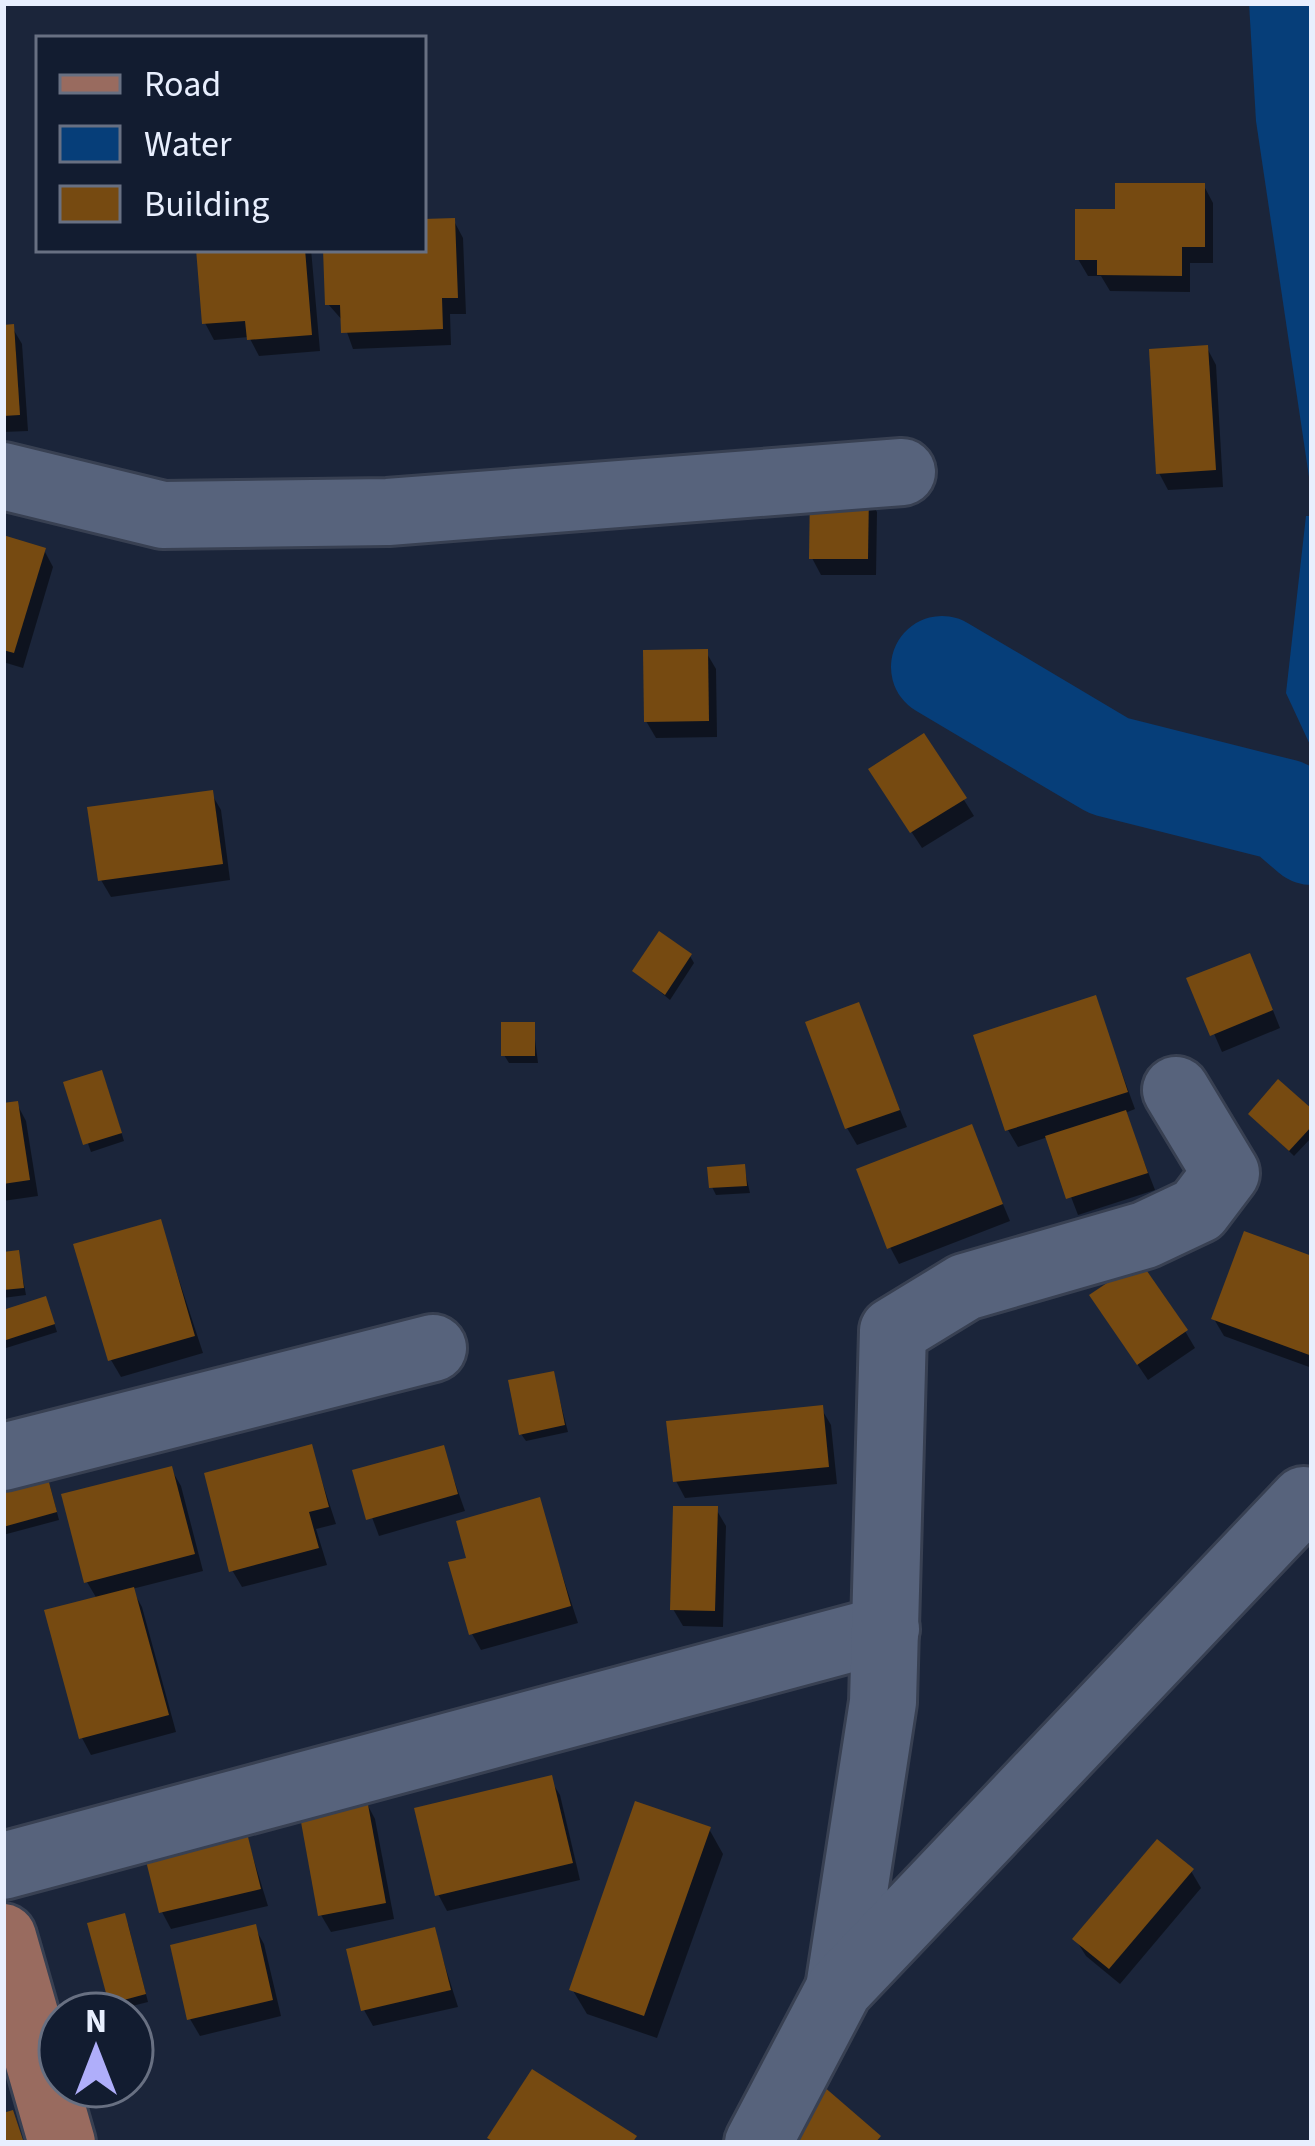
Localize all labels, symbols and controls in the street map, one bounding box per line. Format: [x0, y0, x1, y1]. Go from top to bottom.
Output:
legend [36, 36, 426, 252]
text: Road [144, 59, 221, 110]
text: Water [144, 119, 232, 170]
text: Building [144, 179, 269, 230]
north arrow [36, 1990, 156, 2110]
text: N [85, 1998, 107, 2045]

